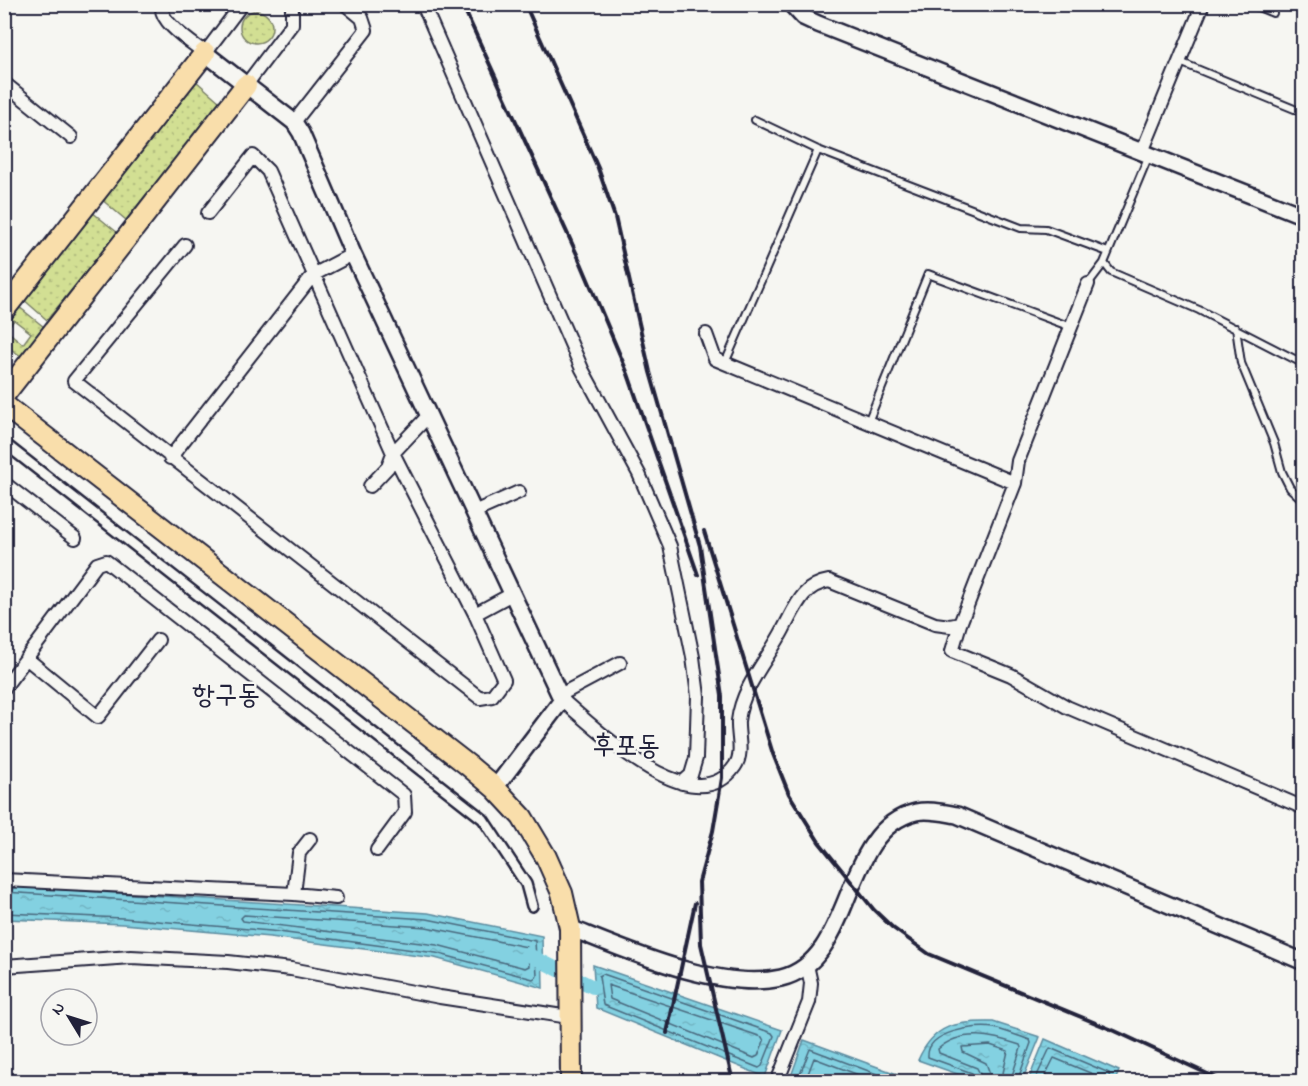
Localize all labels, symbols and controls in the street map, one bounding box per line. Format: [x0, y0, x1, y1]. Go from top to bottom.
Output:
district label: 항구동 [192, 676, 260, 717]
district label: 후포동 [592, 727, 660, 768]
north arrow [39, 987, 99, 1047]
text: N [46, 997, 72, 1021]

